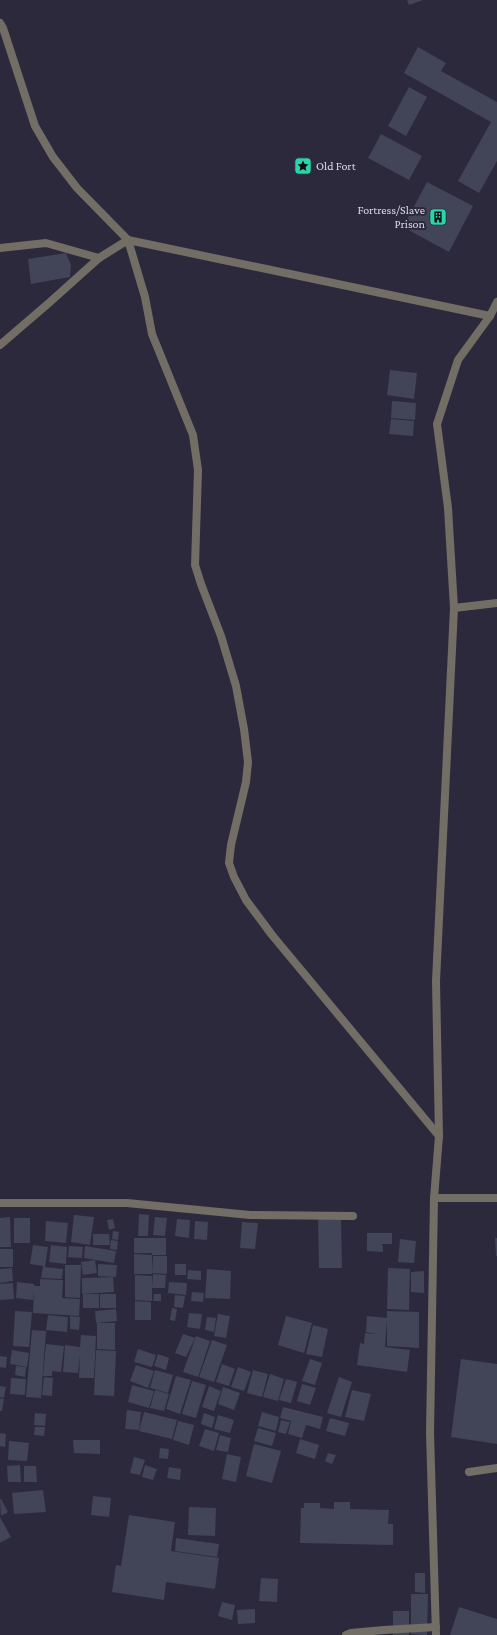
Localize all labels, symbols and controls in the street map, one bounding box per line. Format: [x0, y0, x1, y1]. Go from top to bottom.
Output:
place icon: Old Fort [293, 156, 313, 176]
place label: Old Fort [316, 159, 357, 173]
place label: Fortress/Slave Prison [358, 203, 426, 231]
building icon: Fortress/Slave Prison [428, 207, 448, 227]

